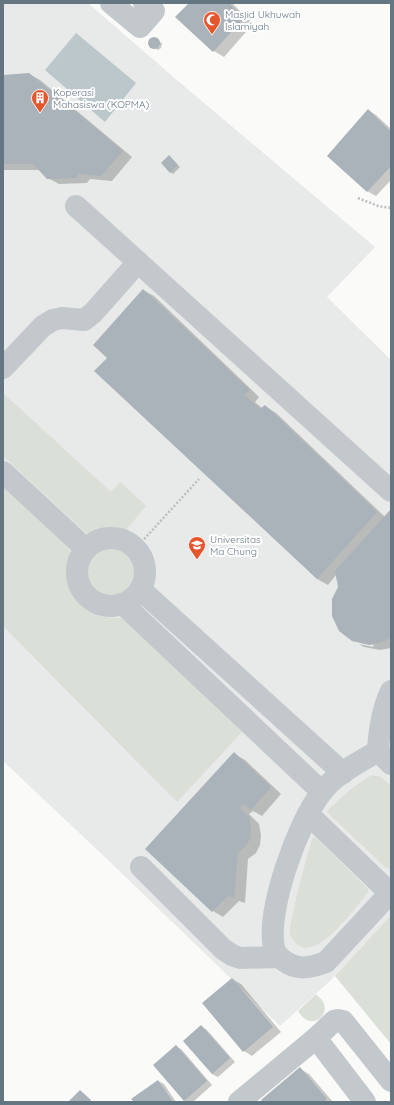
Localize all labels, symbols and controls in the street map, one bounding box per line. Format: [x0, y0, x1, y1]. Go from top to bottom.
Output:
place label: Masjid Ukhuwah Islamiyah [225, 8, 301, 33]
mosque icon: Masjid Ukhuwah Islamiyah [202, 10, 222, 35]
place label: Koperasi Mahasiswa (KOPMA) [53, 86, 149, 111]
building icon: Koperasi Mahasiswa (KOPMA) [30, 88, 50, 113]
place label: Universitas Ma Chung [210, 533, 261, 558]
school or university icon: Universitas Ma Chung [187, 535, 207, 560]

